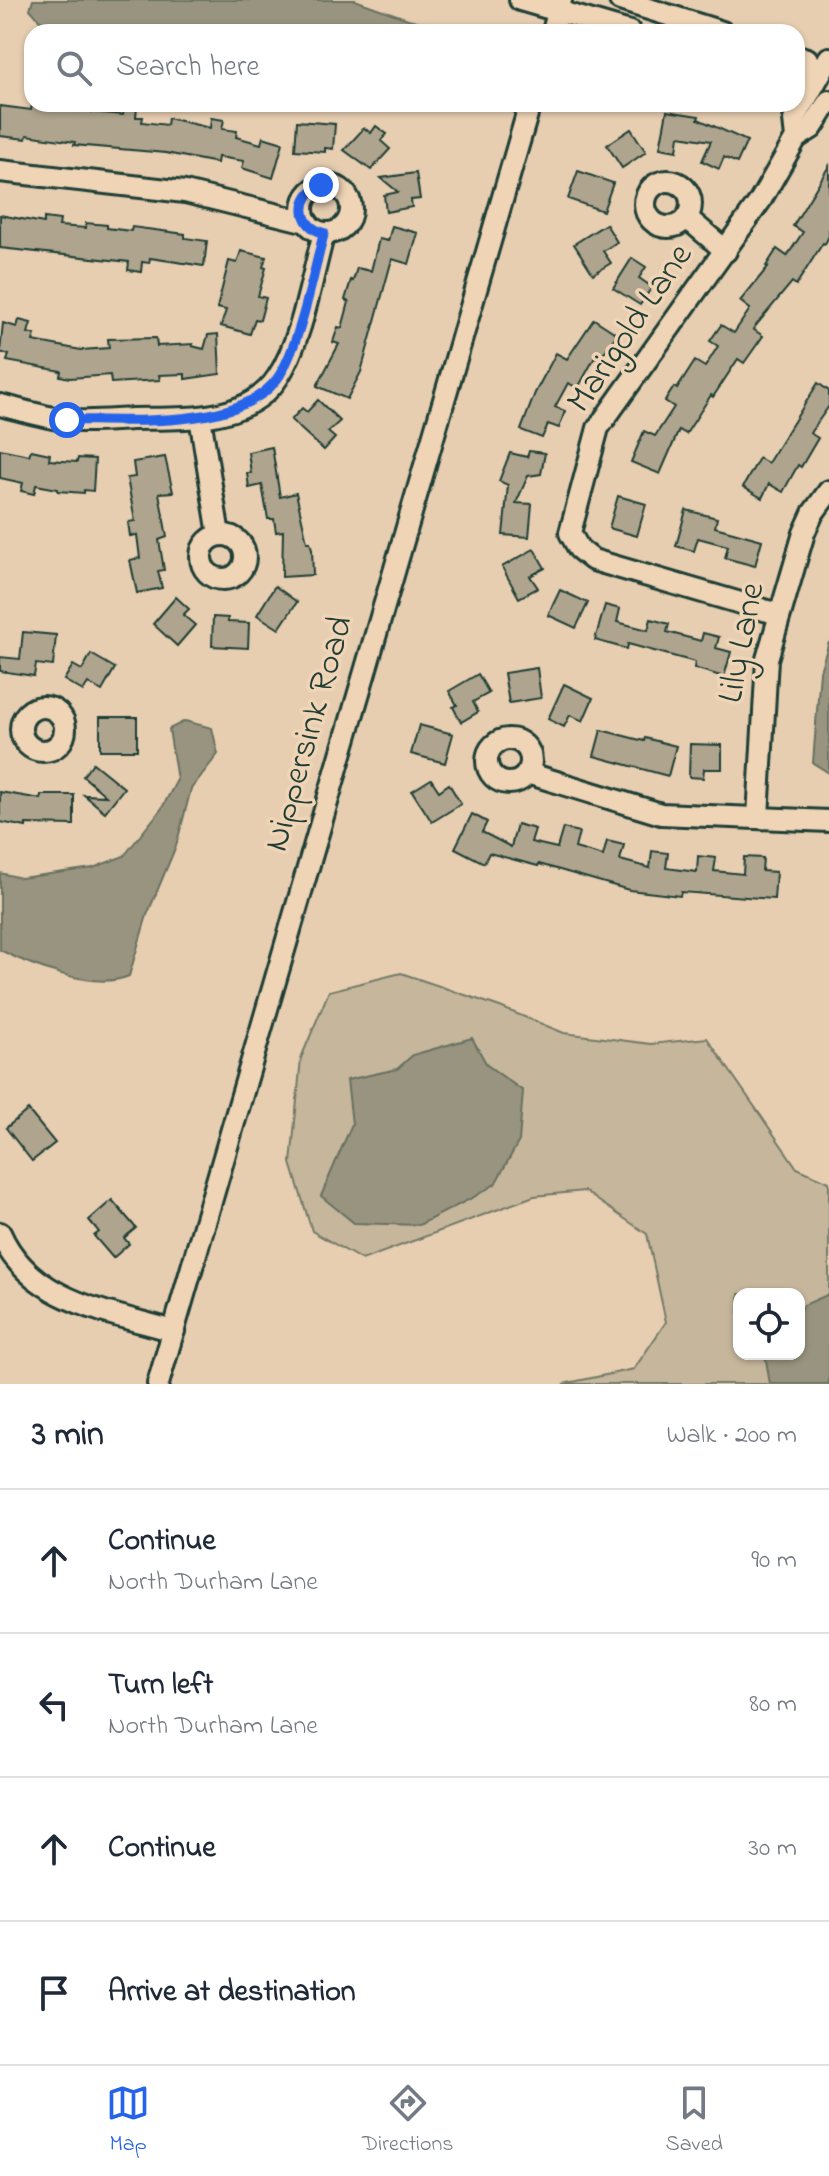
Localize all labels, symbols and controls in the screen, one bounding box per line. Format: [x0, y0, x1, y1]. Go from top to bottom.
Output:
search box [24, 24, 805, 112]
icon: search [52, 46, 96, 90]
text: Search here [116, 46, 260, 90]
route end [303, 167, 339, 203]
street label: Marigold Lane [555, 233, 708, 425]
route start [49, 402, 85, 438]
street label: Lily Lane [705, 577, 781, 708]
street label: Nippersink Road [251, 610, 369, 858]
map controls [733, 1288, 805, 1360]
button: locate [733, 1288, 805, 1360]
text: 3 min [32, 1411, 104, 1461]
text: Walk · 200 m [666, 1417, 797, 1455]
text: Continue [108, 1520, 216, 1564]
icon: ahead [32, 1539, 76, 1583]
text: 90 m [751, 1542, 797, 1580]
text: North Durham Lane [108, 1564, 318, 1602]
text: Turn left [108, 1664, 213, 1708]
icon: left [32, 1683, 76, 1727]
text: 80 m [749, 1686, 797, 1724]
text: North Durham Lane [108, 1708, 318, 1746]
icon: ahead [32, 1827, 76, 1871]
text: Continue [108, 1827, 216, 1871]
text: 30 m [748, 1830, 797, 1868]
icon: arrive [32, 1971, 76, 2015]
text: Arrive at destination [108, 1971, 356, 2015]
tab: Map [106, 2081, 150, 2161]
tab: Directions [362, 2081, 453, 2161]
tab: Saved [666, 2081, 723, 2161]

